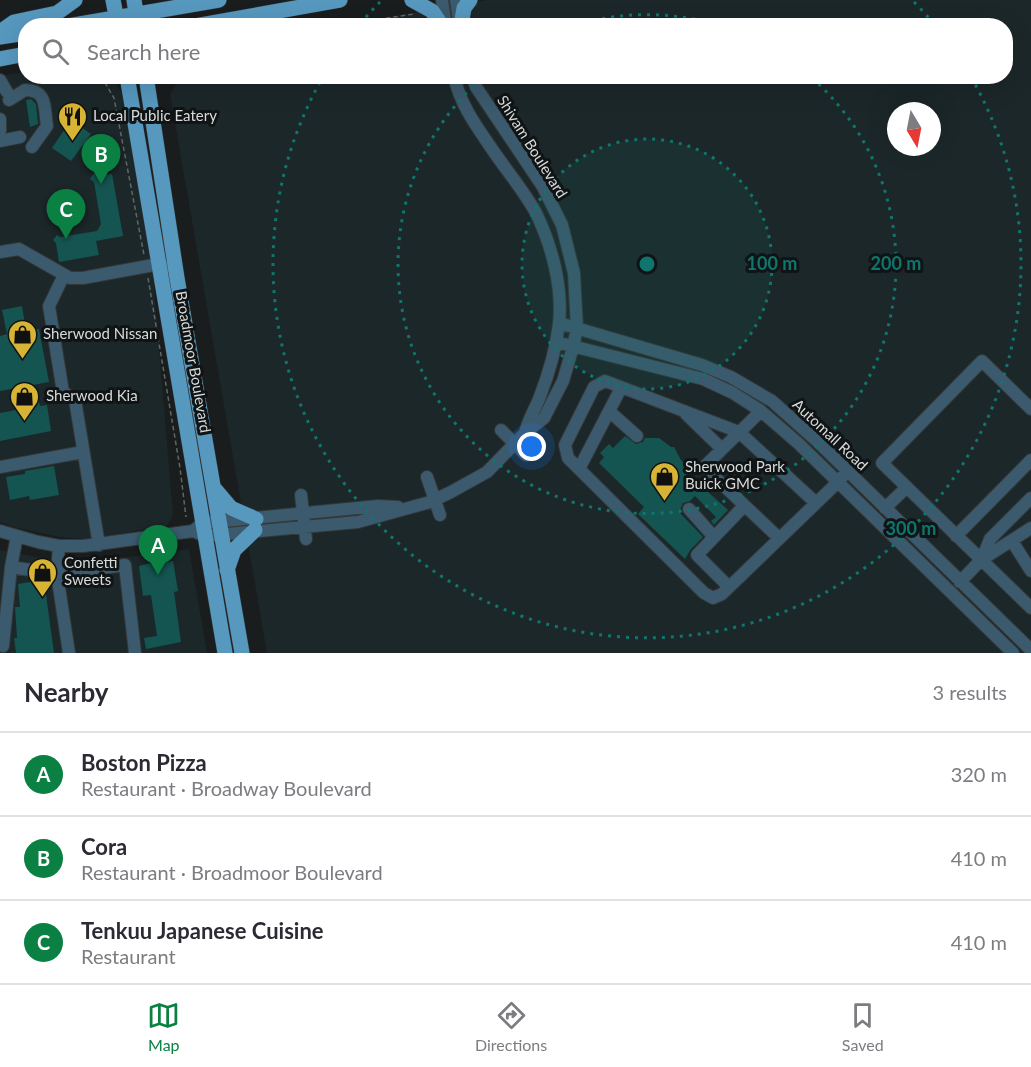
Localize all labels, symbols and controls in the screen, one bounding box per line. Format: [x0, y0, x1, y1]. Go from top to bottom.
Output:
search box [18, 18, 1013, 84]
icon: search [39, 35, 72, 68]
text: Search here [87, 38, 200, 65]
street label: Shivam Boulevard [494, 92, 572, 201]
restaurant icon: Local Public Eatery [56, 100, 88, 142]
north arrow [887, 102, 941, 156]
place label: Local Public Eatery [93, 106, 217, 124]
pin: B [82, 134, 120, 184]
pin: C [46, 190, 86, 239]
text: 100 m [747, 252, 797, 274]
text: 200 m [871, 252, 921, 274]
centre of rings [637, 254, 657, 274]
street label: Broadmoor Boulevard [173, 289, 215, 434]
shop icon: Sherwood Nissan [6, 318, 38, 360]
place label: Sherwood Nissan [43, 324, 157, 342]
shop icon: Sherwood Kia [9, 380, 41, 422]
place label: Sherwood Kia [46, 386, 138, 404]
street label: Automall Road [789, 395, 872, 474]
your location [517, 432, 546, 461]
place label: Sherwood Park Buick GMC [685, 457, 785, 492]
shop icon: Sherwood Park Buick GMC [648, 460, 680, 502]
text: 300 m [886, 517, 936, 539]
pin: A [138, 526, 178, 575]
place label: Confetti Sweets [64, 553, 118, 588]
shop icon: Confetti Sweets [27, 556, 59, 598]
text: Nearby [24, 676, 109, 708]
text: 3 results [932, 680, 1007, 704]
text: Boston Pizza [81, 749, 207, 776]
text: A [37, 762, 50, 786]
text: 320 m [951, 762, 1007, 786]
text: Restaurant · Broadway Boulevard [81, 776, 372, 800]
text: Cora [81, 833, 127, 860]
text: B [37, 846, 50, 870]
text: 410 m [951, 846, 1007, 870]
text: Restaurant · Broadmoor Boulevard [81, 860, 383, 884]
text: Tenkuu Japanese Cuisine [81, 917, 324, 944]
text: C [37, 930, 50, 954]
text: 410 m [951, 930, 1007, 954]
text: Restaurant [81, 944, 176, 968]
tab: Map [147, 999, 180, 1054]
tab: Directions [475, 999, 547, 1054]
tab: Saved [842, 999, 884, 1054]

